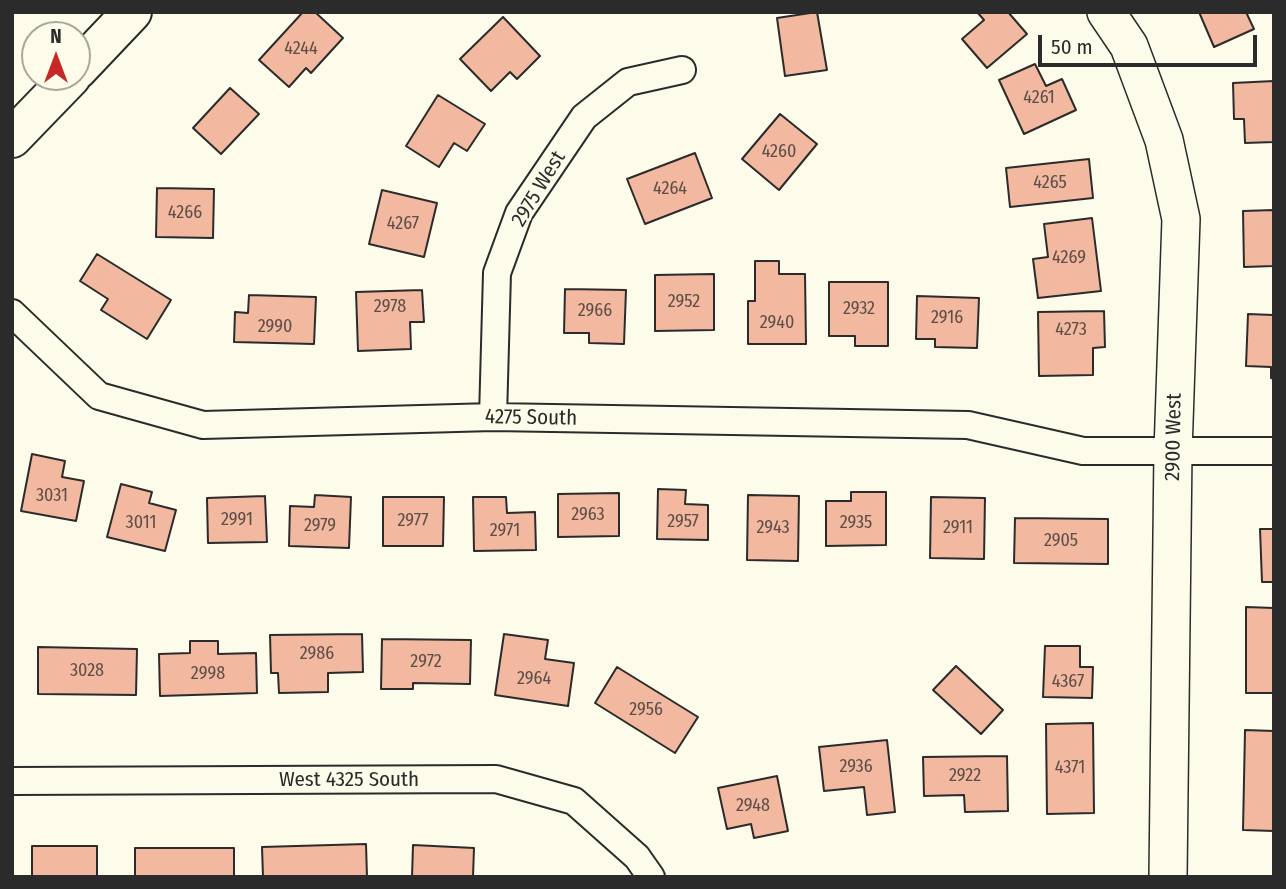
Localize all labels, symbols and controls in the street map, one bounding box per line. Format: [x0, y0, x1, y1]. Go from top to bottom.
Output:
north arrow [21, 21, 91, 91]
scale bar [1041, 21, 1260, 65]
text: N [50, 25, 62, 48]
text: 50 m [1051, 34, 1093, 60]
house number: 4244 [284, 38, 318, 60]
house number: 4261 [1023, 87, 1055, 109]
house number: 4260 [762, 141, 796, 163]
street label: 2975 West [507, 147, 571, 231]
house number: 4265 [1033, 172, 1067, 194]
house number: 4264 [653, 178, 687, 200]
house number: 4266 [168, 202, 202, 224]
house number: 4267 [387, 213, 419, 235]
house number: 4269 [1052, 247, 1086, 269]
house number: 2952 [668, 291, 700, 313]
house number: 2978 [374, 296, 406, 318]
house number: 2932 [843, 298, 875, 320]
house number: 2966 [578, 300, 612, 322]
house number: 2916 [931, 307, 963, 329]
house number: 2940 [760, 312, 794, 334]
house number: 2990 [258, 316, 292, 338]
house number: 4273 [1055, 319, 1087, 341]
street label: 2900 West [1161, 393, 1187, 481]
street label: 4275 South [485, 405, 577, 431]
house number: 3031 [36, 485, 68, 507]
house number: 2963 [571, 504, 605, 526]
house number: 2991 [221, 509, 253, 531]
house number: 2977 [398, 510, 428, 532]
house number: 2957 [667, 511, 699, 533]
house number: 3011 [126, 512, 156, 534]
house number: 2935 [840, 512, 872, 534]
house number: 2979 [304, 515, 336, 537]
house number: 2943 [757, 517, 789, 539]
house number: 2911 [943, 517, 973, 539]
house number: 2971 [490, 520, 520, 542]
house number: 2905 [1044, 530, 1078, 552]
house number: 2986 [300, 643, 334, 665]
house number: 2972 [410, 651, 442, 673]
house number: 3028 [70, 660, 104, 682]
house number: 2998 [191, 663, 225, 685]
house number: 2964 [517, 668, 551, 690]
house number: 4367 [1052, 671, 1084, 693]
house number: 2956 [629, 699, 663, 721]
house number: 2936 [839, 756, 873, 778]
house number: 4371 [1055, 757, 1085, 779]
house number: 2922 [949, 765, 981, 787]
street label: West 4325 South [279, 767, 419, 793]
house number: 2948 [736, 795, 770, 817]

